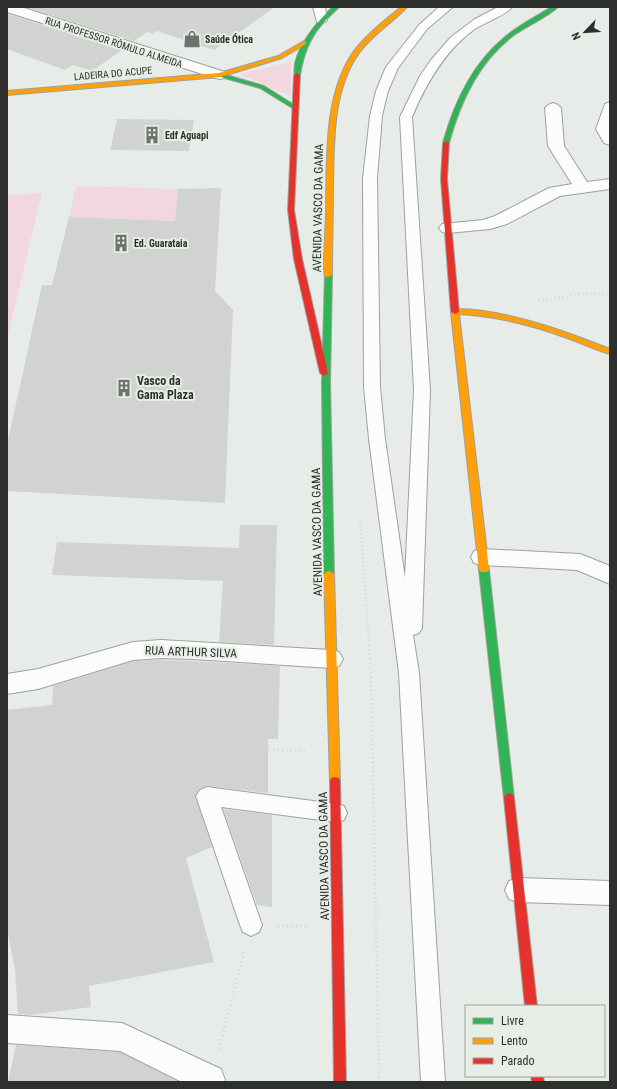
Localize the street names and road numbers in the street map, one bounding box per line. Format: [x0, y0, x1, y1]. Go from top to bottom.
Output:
street label: RUA PROFESSOR RÔMULO ALMEIDA [44, 14, 184, 70]
street label: LADEIRA DO ACUPE [73, 65, 153, 82]
street label: AVENIDA VASCO DA GAMA [310, 143, 326, 272]
street label: AVENIDA VASCO DA GAMA [309, 467, 325, 596]
street label: RUA ARTHUR SILVA [145, 643, 237, 661]
street label: AVENIDA VASCO DA GAMA [316, 791, 332, 920]

